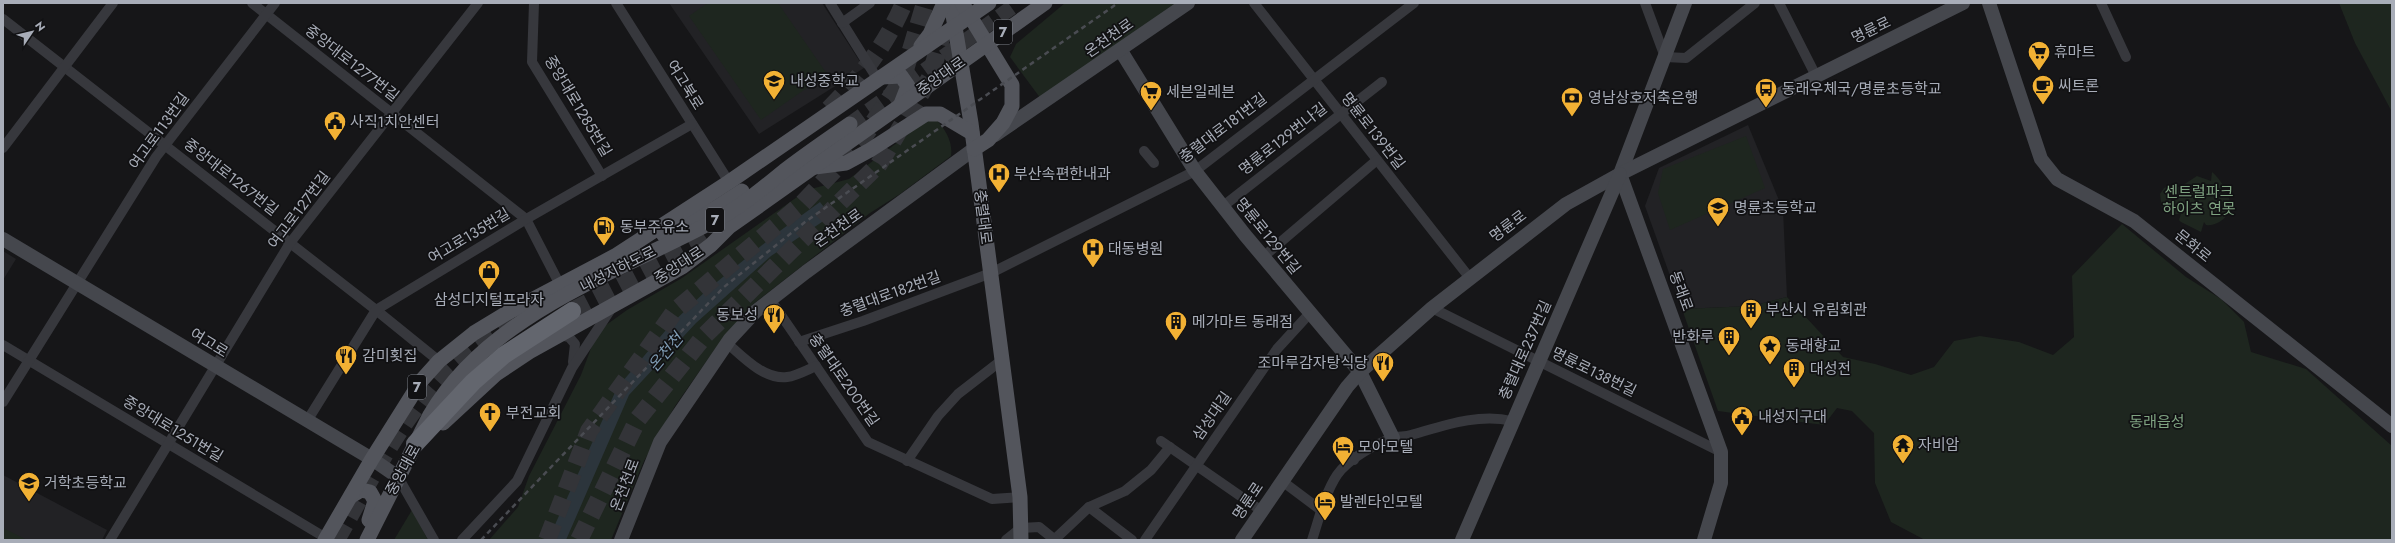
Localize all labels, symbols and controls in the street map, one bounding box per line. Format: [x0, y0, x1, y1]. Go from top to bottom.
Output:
street label: 명륜로 [1848, 11, 1894, 49]
north arrow [12, 12, 52, 52]
street label: 온천천로 [1080, 13, 1138, 63]
text: N [31, 18, 49, 34]
street label: 중앙대로1277번길 [300, 19, 404, 107]
road number: 7 [994, 20, 1012, 44]
supermarket icon: 휴마트 [2026, 39, 2052, 72]
place label: 휴마트 [2054, 41, 2096, 63]
street label: 중앙대로1285번길 [539, 51, 617, 161]
street label: 중앙대로 [912, 51, 970, 101]
street label: 여고북로 [661, 56, 709, 114]
school or university icon: 내성중학교 [761, 68, 787, 101]
place label: 내성중학교 [790, 70, 859, 92]
cafe icon: 씨트론 [2030, 73, 2056, 106]
place label: 씨트론 [2058, 75, 2099, 97]
bus stop icon: 동래우체국/명륜초등학교 [1753, 76, 1779, 109]
place label: 동래우체국/명륜초등학교 [1782, 78, 1942, 100]
supermarket icon: 세븐일레븐 [1138, 79, 1164, 112]
place label: 세븐일레븐 [1166, 81, 1235, 103]
bank icon: 영남상호저축은행 [1559, 85, 1585, 118]
place label: 영남상호저축은행 [1588, 87, 1698, 109]
street label: 여고로113번길 [123, 88, 195, 174]
street label: 충렬대로181번길 [1175, 88, 1271, 168]
street label: 명륜로139번길 [1336, 88, 1410, 174]
street label: 명륜로129번나길 [1234, 97, 1332, 181]
public building icon: 사직1치안센터 [322, 109, 348, 142]
place label: 사직1치안센터 [350, 111, 440, 133]
street label: 중앙대로1267번길 [179, 133, 283, 221]
hospital icon: 부산속편한내과 [986, 161, 1012, 194]
place label: 부산속편한내과 [1014, 163, 1111, 185]
street label: 여고로127번길 [262, 167, 336, 253]
park label: 센트럴파크 하이츠 연못 [2162, 181, 2236, 220]
street label: 충렬대로 [969, 188, 997, 246]
street label: 명륜로129번길 [1230, 193, 1306, 279]
school or university icon: 명륜초등학교 [1705, 195, 1731, 228]
place label: 명륜초등학교 [1734, 197, 1817, 219]
street label: 여고로135번길 [424, 203, 514, 269]
street label: 온천천로 [809, 203, 867, 253]
street label: 명륜로 [1485, 205, 1531, 247]
road number: 7 [706, 208, 724, 232]
fuel station icon: 동부주유소 [591, 214, 617, 247]
place label: 동부주유소 [620, 216, 689, 238]
street label: 문화로 [2170, 224, 2216, 268]
hospital icon: 대동병원 [1080, 236, 1106, 269]
place label: 대동병원 [1108, 238, 1163, 260]
street label: 내성지하도로 [576, 240, 660, 298]
street label: 중앙대로 [650, 241, 708, 289]
shop icon: 삼성디지털프라자 [476, 258, 502, 291]
street label: 충렬대로182번길 [836, 265, 944, 323]
street label: 동래로 [1664, 268, 1698, 314]
place label: 삼성디지털프라자 [434, 289, 544, 311]
street label: 충렬대로237번길 [1493, 297, 1557, 403]
building icon: 부산시 유림회관 [1738, 297, 1764, 330]
place label: 부산시 유림회관 [1766, 299, 1867, 321]
restaurant icon: 동보성 [761, 302, 787, 335]
place label: 동보성 [717, 304, 758, 326]
building icon: 메가마트 동래점 [1163, 309, 1189, 342]
place label: 메가마트 동래점 [1192, 311, 1293, 333]
street label: 여고로 [186, 323, 232, 363]
building icon: 반화루 [1716, 324, 1742, 357]
water label: 온천천 [642, 326, 690, 377]
place label: 반화루 [1673, 326, 1714, 348]
street label: 충렬대로200번길 [804, 329, 884, 431]
place icon: 동래향교 [1757, 333, 1783, 366]
place label: 동래향교 [1786, 335, 1841, 357]
street label: 명륜로138번길 [1548, 342, 1640, 402]
restaurant icon: 감미횟집 [333, 343, 359, 376]
place label: 감미횟집 [362, 345, 417, 367]
restaurant icon: 조마루감자탕식당 [1370, 350, 1396, 383]
place label: 조마루감자탕식당 [1258, 352, 1368, 374]
building icon: 대성전 [1781, 356, 1807, 389]
place label: 대성전 [1810, 358, 1851, 380]
road number: 7 [408, 375, 426, 399]
street label: 삼성대길 [1187, 387, 1237, 445]
street label: 중앙대로1251번길 [119, 390, 227, 468]
church icon: 부전교회 [477, 400, 503, 433]
place label: 부전교회 [506, 402, 561, 424]
public building icon: 내성지구대 [1729, 404, 1755, 437]
place label: 내성지구대 [1758, 406, 1827, 428]
park label: 동래읍성 [2129, 411, 2185, 433]
temple icon: 자비암 [1890, 432, 1916, 465]
hotel icon: 모아모텔 [1330, 434, 1356, 467]
place label: 자비암 [1918, 434, 1960, 456]
place label: 모아모텔 [1358, 436, 1413, 458]
street label: 중앙대로 [380, 441, 426, 499]
street label: 온천천로 [605, 455, 645, 515]
school or university icon: 거학초등학교 [16, 470, 42, 503]
place label: 거학초등학교 [44, 472, 127, 494]
street label: 명륜로 [1227, 478, 1269, 524]
hotel icon: 발렌타인모텔 [1312, 489, 1338, 522]
place label: 발렌타인모텔 [1340, 491, 1423, 513]

